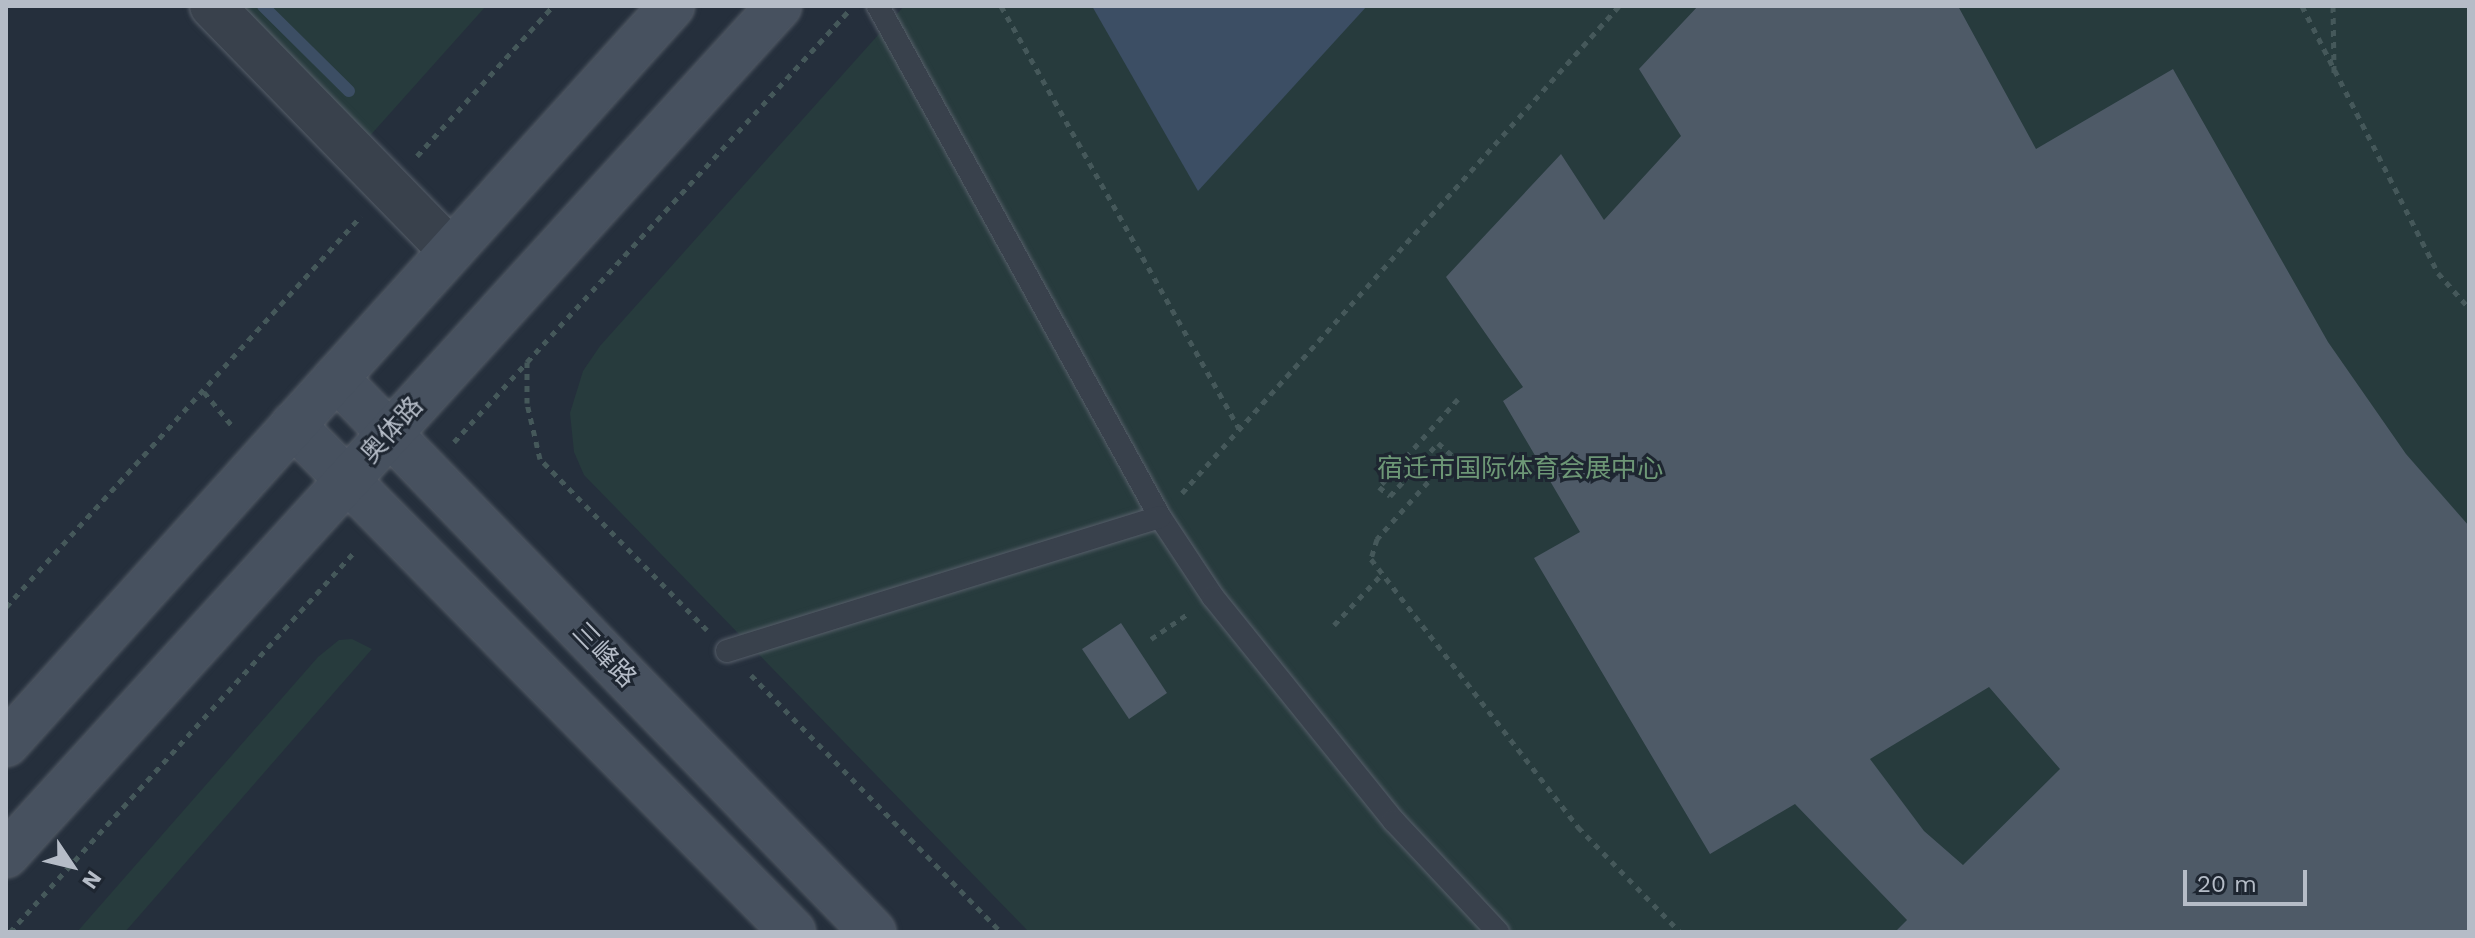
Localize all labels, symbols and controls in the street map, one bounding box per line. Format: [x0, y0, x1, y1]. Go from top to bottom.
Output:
street label: 奥体路 [354, 391, 430, 469]
park label: 宿迁市国际体育会展中心 [1377, 453, 1663, 485]
street label: 三峰路 [566, 616, 642, 694]
north arrow [32, 826, 112, 906]
scale bar [2187, 854, 2311, 904]
text: N [77, 866, 107, 894]
text: 20 m [2197, 870, 2257, 898]

